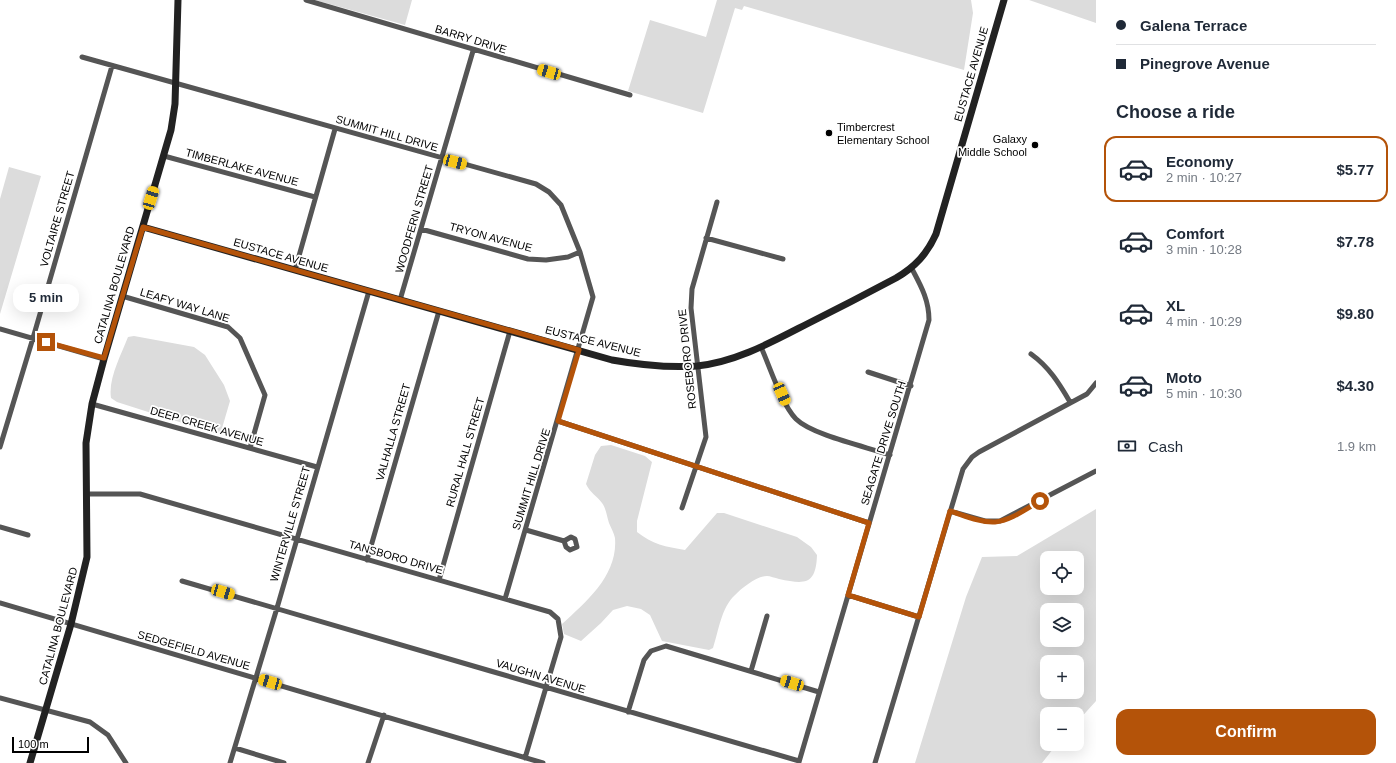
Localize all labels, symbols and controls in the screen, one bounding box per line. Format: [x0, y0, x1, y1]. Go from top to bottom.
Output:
text: Galena Terrace [1140, 17, 1247, 34]
street label: BARRY DRIVE [434, 22, 508, 56]
street label: EUSTACE AVENUE [952, 25, 990, 123]
text: Pinegrove Avenue [1140, 55, 1270, 72]
car [536, 63, 562, 81]
text: Choose a ride [1116, 102, 1235, 122]
street label: SUMMIT HILL DRIVE [335, 113, 439, 153]
place label: Timbercrest Elementary School [837, 121, 929, 146]
marker: Timbercrest Elementary School [824, 128, 834, 138]
place label: Galaxy Middle School [958, 133, 1027, 158]
marker: Galaxy Middle School [1030, 140, 1040, 150]
street label: TIMBERLAKE AVENUE [184, 146, 300, 188]
icon: car [1118, 151, 1154, 187]
car [442, 153, 468, 171]
text: Economy [1166, 153, 1234, 170]
text: $5.77 [1336, 161, 1374, 178]
street label: WOODFERN STREET [393, 163, 435, 274]
street label: VOLTAIRE STREET [38, 169, 77, 268]
text: 2 min · 10:27 [1166, 170, 1242, 185]
car [142, 185, 160, 211]
street label: TRYON AVENUE [448, 220, 534, 254]
icon: car [1118, 223, 1154, 259]
street label: CATALINA BOULEVARD [91, 225, 137, 345]
text: Comfort [1166, 225, 1224, 242]
text: $7.78 [1336, 233, 1374, 250]
street label: EUSTACE AVENUE [232, 236, 330, 274]
text: 3 min · 10:28 [1166, 242, 1242, 257]
callout: 5 min [13, 284, 79, 312]
street label: LEAFY WAY LANE [139, 286, 231, 324]
text: 5 min [29, 290, 63, 305]
icon: car [1118, 295, 1154, 331]
text: XL [1166, 297, 1185, 314]
text: $9.80 [1336, 305, 1374, 322]
street label: ROSEBORO DRIVE [676, 309, 698, 409]
text: 4 min · 10:29 [1166, 314, 1242, 329]
street label: EUSTACE AVENUE [544, 323, 642, 359]
route end [37, 333, 55, 351]
icon: car [1118, 367, 1154, 403]
text: Moto [1166, 369, 1202, 386]
text: $4.30 [1336, 377, 1374, 394]
street label: SEAGATE DRIVE SOUTH [858, 379, 908, 507]
car [772, 381, 792, 407]
street label: VALHALLA STREET [373, 382, 413, 482]
text: 5 min · 10:30 [1166, 386, 1242, 401]
street label: RURAL HALL STREET [444, 396, 486, 508]
street label: DEEP CREEK AVENUE [149, 404, 265, 448]
street label: SUMMIT HILL DRIVE [510, 427, 552, 531]
icon: cash [1116, 435, 1138, 457]
text: Cash [1148, 438, 1183, 455]
text: 1.9 km [1337, 439, 1376, 454]
street label: WINTERVILLE STREET [268, 465, 312, 583]
route start [1031, 492, 1049, 510]
street label: TANSBORO DRIVE [347, 538, 445, 576]
map controls [1040, 551, 1084, 751]
button: locate [1040, 551, 1084, 595]
street label: CATALINA BOULEVARD [36, 566, 80, 686]
car [210, 583, 236, 601]
button: layers [1040, 603, 1084, 647]
street label: SEDGEFIELD AVENUE [136, 628, 252, 672]
button: + [1040, 655, 1084, 699]
street label: VAUGHN AVENUE [495, 657, 587, 695]
car [257, 673, 283, 691]
car [779, 674, 805, 692]
button: − [1040, 707, 1084, 751]
button: Confirm [1116, 709, 1376, 755]
scale bar [12, 735, 89, 754]
text: 100 m [18, 738, 49, 750]

